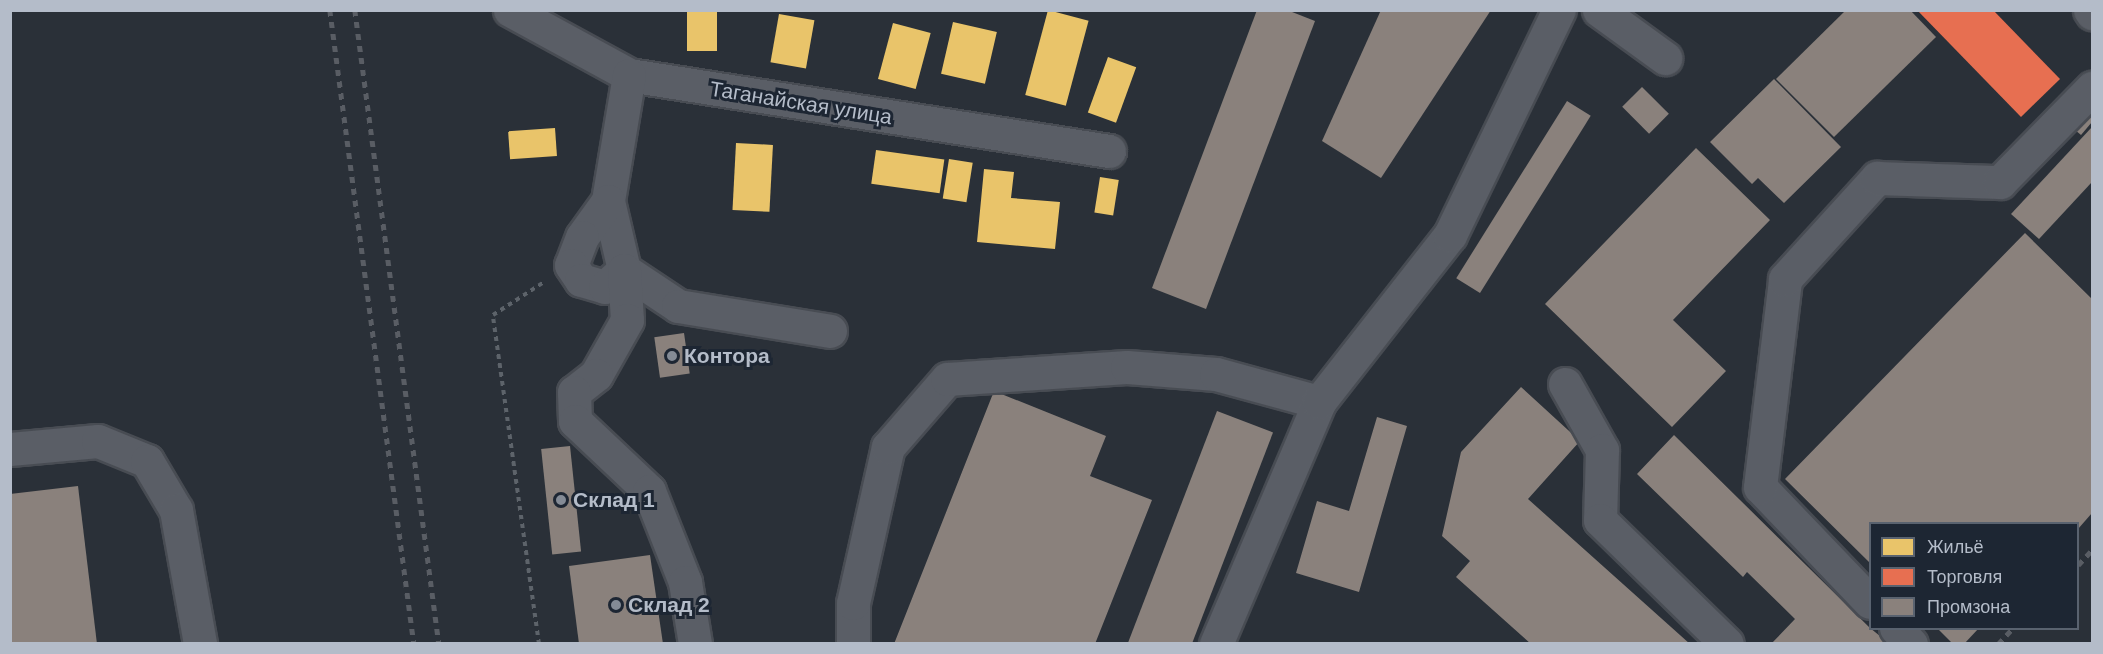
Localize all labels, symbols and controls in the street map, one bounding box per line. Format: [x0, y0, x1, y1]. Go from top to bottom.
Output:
street label: Таганайская улица [708, 76, 894, 130]
place label: Контора [684, 343, 770, 369]
marker: Контора [665, 349, 679, 363]
place label: Склад 1 [573, 487, 655, 513]
marker: Склад 1 [554, 493, 568, 507]
legend [1869, 522, 2079, 630]
text: Жильё [1927, 537, 1984, 557]
text: Торговля [1927, 567, 2002, 587]
place label: Склад 2 [628, 592, 710, 618]
text: Промзона [1927, 597, 2010, 617]
marker: Склад 2 [609, 598, 623, 612]

